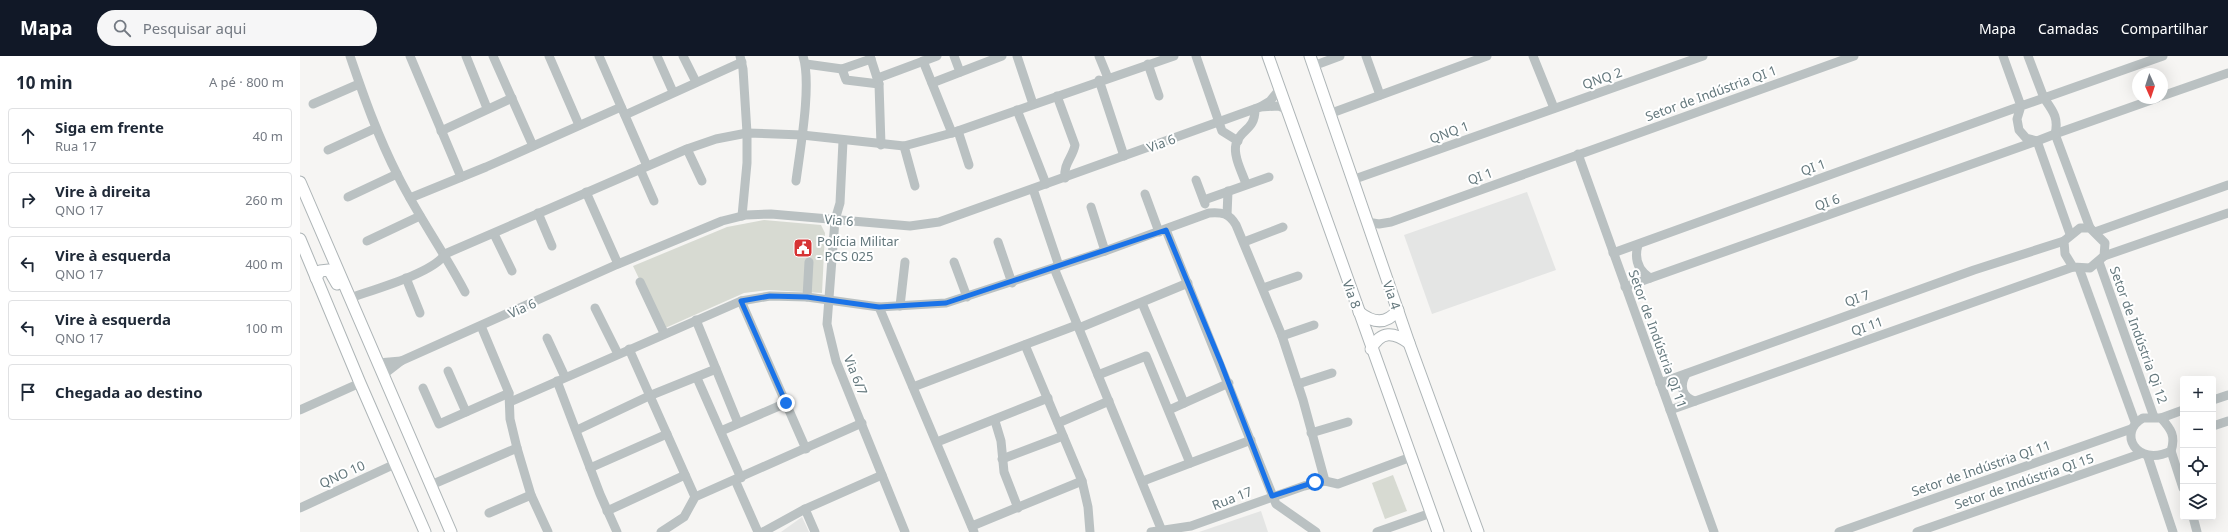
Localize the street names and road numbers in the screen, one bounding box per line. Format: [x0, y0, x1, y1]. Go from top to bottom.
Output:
street label: Setor de Indústria QI 1 [1643, 61, 1779, 125]
street label: QNQ 2 [1580, 63, 1624, 93]
street label: QNQ 1 [1427, 117, 1471, 147]
street label: Via 6 [1144, 130, 1178, 156]
street label: QI 1 [1798, 154, 1828, 180]
street label: QI 1 [1465, 163, 1495, 189]
street label: QI 6 [1812, 189, 1842, 215]
street label: Via 6 [824, 210, 854, 230]
street label: Setor de Indústria Qi 12 [2106, 264, 2172, 406]
street label: Setor de Indústria QI 11 [1625, 267, 1691, 411]
street label: Via 8 [1339, 277, 1365, 311]
street label: Via 4 [1379, 278, 1405, 312]
street label: QI 7 [1842, 285, 1872, 311]
street label: Via 6 [505, 294, 539, 322]
street label: QI 11 [1849, 312, 1885, 340]
street label: Via 6/7 [840, 352, 872, 398]
street label: Setor de Indústria QI 11 [1909, 436, 2053, 500]
street label: Setor de Indústria QI 15 [1952, 449, 2096, 513]
street label: QNO 10 [316, 456, 368, 492]
street label: Rua 17 [1209, 482, 1255, 514]

